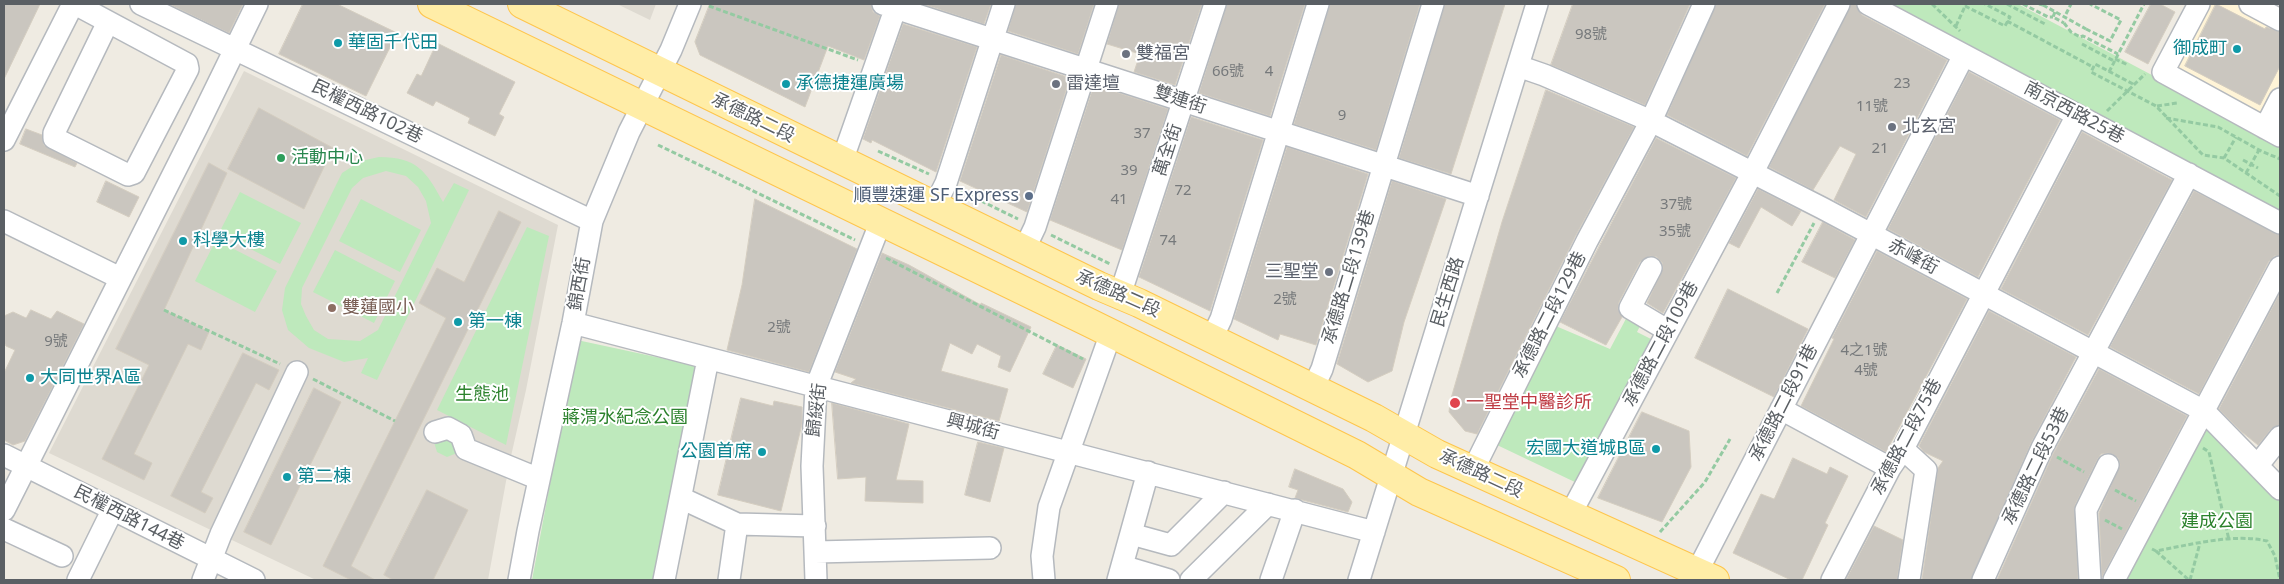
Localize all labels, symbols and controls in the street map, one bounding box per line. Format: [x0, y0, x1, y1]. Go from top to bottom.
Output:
house number: 98號 [1575, 26, 1607, 44]
place label: 華固千代田 [348, 32, 438, 54]
marker: 華固千代田 [332, 37, 344, 49]
place label: 御成町 [2173, 38, 2227, 60]
place label: 雙福宮 [1136, 43, 1190, 65]
marker: 御成町 [2231, 43, 2243, 55]
marker: 雙福宮 [1120, 48, 1132, 60]
house number: 66號 [1212, 63, 1244, 81]
house number: 4 [1265, 63, 1273, 81]
place label: 承德捷運廣場 [796, 73, 904, 95]
place label: 雷達壇 [1066, 73, 1120, 95]
house number: 23 [1893, 75, 1911, 93]
street label: 民權西路102巷 [308, 76, 426, 148]
marker: 承德捷運廣場 [780, 78, 792, 90]
marker: 雷達壇 [1050, 78, 1062, 90]
street label: 南京西路25巷 [2020, 78, 2128, 148]
street label: 雙連街 [1151, 81, 1209, 119]
street label: 承德路二段 [708, 89, 798, 147]
house number: 11號 [1856, 98, 1888, 116]
house number: 9 [1338, 107, 1346, 125]
place label: 北玄宮 [1902, 116, 1956, 138]
street label: 萬全街 [1149, 121, 1187, 179]
marker: 北玄宮 [1886, 121, 1898, 133]
house number: 37 [1133, 125, 1151, 143]
house number: 21 [1871, 140, 1889, 158]
place label: 活動中心 [291, 147, 363, 169]
marker: 活動中心 [275, 152, 287, 164]
house number: 39 [1120, 162, 1138, 180]
house number: 72 [1174, 182, 1192, 200]
place label: 順豐速運 SF Express [853, 185, 1019, 207]
marker: 順豐速運 SF Express [1023, 190, 1035, 202]
house number: 41 [1110, 191, 1128, 209]
house number: 37號 [1660, 196, 1692, 214]
street label: 承德路二段139巷 [1318, 207, 1380, 347]
house number: 35號 [1659, 223, 1691, 241]
place label: 科學大樓 [193, 230, 265, 252]
house number: 74 [1159, 232, 1177, 250]
marker: 科學大樓 [177, 235, 189, 247]
street label: 赤峰街 [1884, 235, 1942, 279]
street label: 承德路二段129巷 [1509, 248, 1591, 382]
street label: 民生西路 [1427, 254, 1469, 330]
street label: 錦西街 [565, 256, 595, 312]
place label: 三聖堂 [1265, 261, 1319, 283]
street label: 承德路二段 [1072, 266, 1164, 322]
marker: 三聖堂 [1323, 266, 1335, 278]
street label: 承德路二段109巷 [1619, 278, 1703, 410]
house number: 2號 [1273, 291, 1297, 309]
place label: 雙蓮國小 [342, 297, 414, 319]
marker: 雙蓮國小 [326, 302, 338, 314]
place label: 第一棟 [468, 311, 522, 333]
marker: 第一棟 [452, 316, 464, 328]
house number: 2號 [767, 319, 791, 337]
house number: 9號 [44, 333, 68, 351]
street label: 承德路二段91巷 [1745, 341, 1823, 465]
house number: 4之1號 [1840, 342, 1888, 360]
house number: 4號 [1854, 362, 1878, 380]
place label: 大同世界A區 [40, 367, 142, 389]
marker: 大同世界A區 [24, 372, 36, 384]
street label: 承德路二段75巷 [1867, 375, 1947, 499]
street label: 歸綏街 [803, 382, 831, 438]
park label: 生態池 [455, 384, 509, 406]
place label: 一聖堂中醫診所 [1466, 392, 1592, 414]
marker: 一聖堂中醫診所 [1448, 396, 1462, 410]
street label: 承德路二段53巷 [1998, 403, 2074, 529]
park label: 蔣渭水紀念公園 [562, 407, 688, 429]
street label: 興城街 [944, 410, 1002, 444]
place label: 宏國大道城B區 [1526, 438, 1646, 460]
place label: 公園首席 [680, 441, 752, 463]
marker: 宏國大道城B區 [1650, 443, 1662, 455]
street label: 承德路二段 [1436, 445, 1526, 503]
marker: 公園首席 [756, 446, 768, 458]
place label: 第二棟 [297, 466, 351, 488]
marker: 第二棟 [281, 471, 293, 483]
street label: 民權西路144巷 [70, 481, 188, 555]
park label: 建成公園 [2181, 511, 2253, 533]

